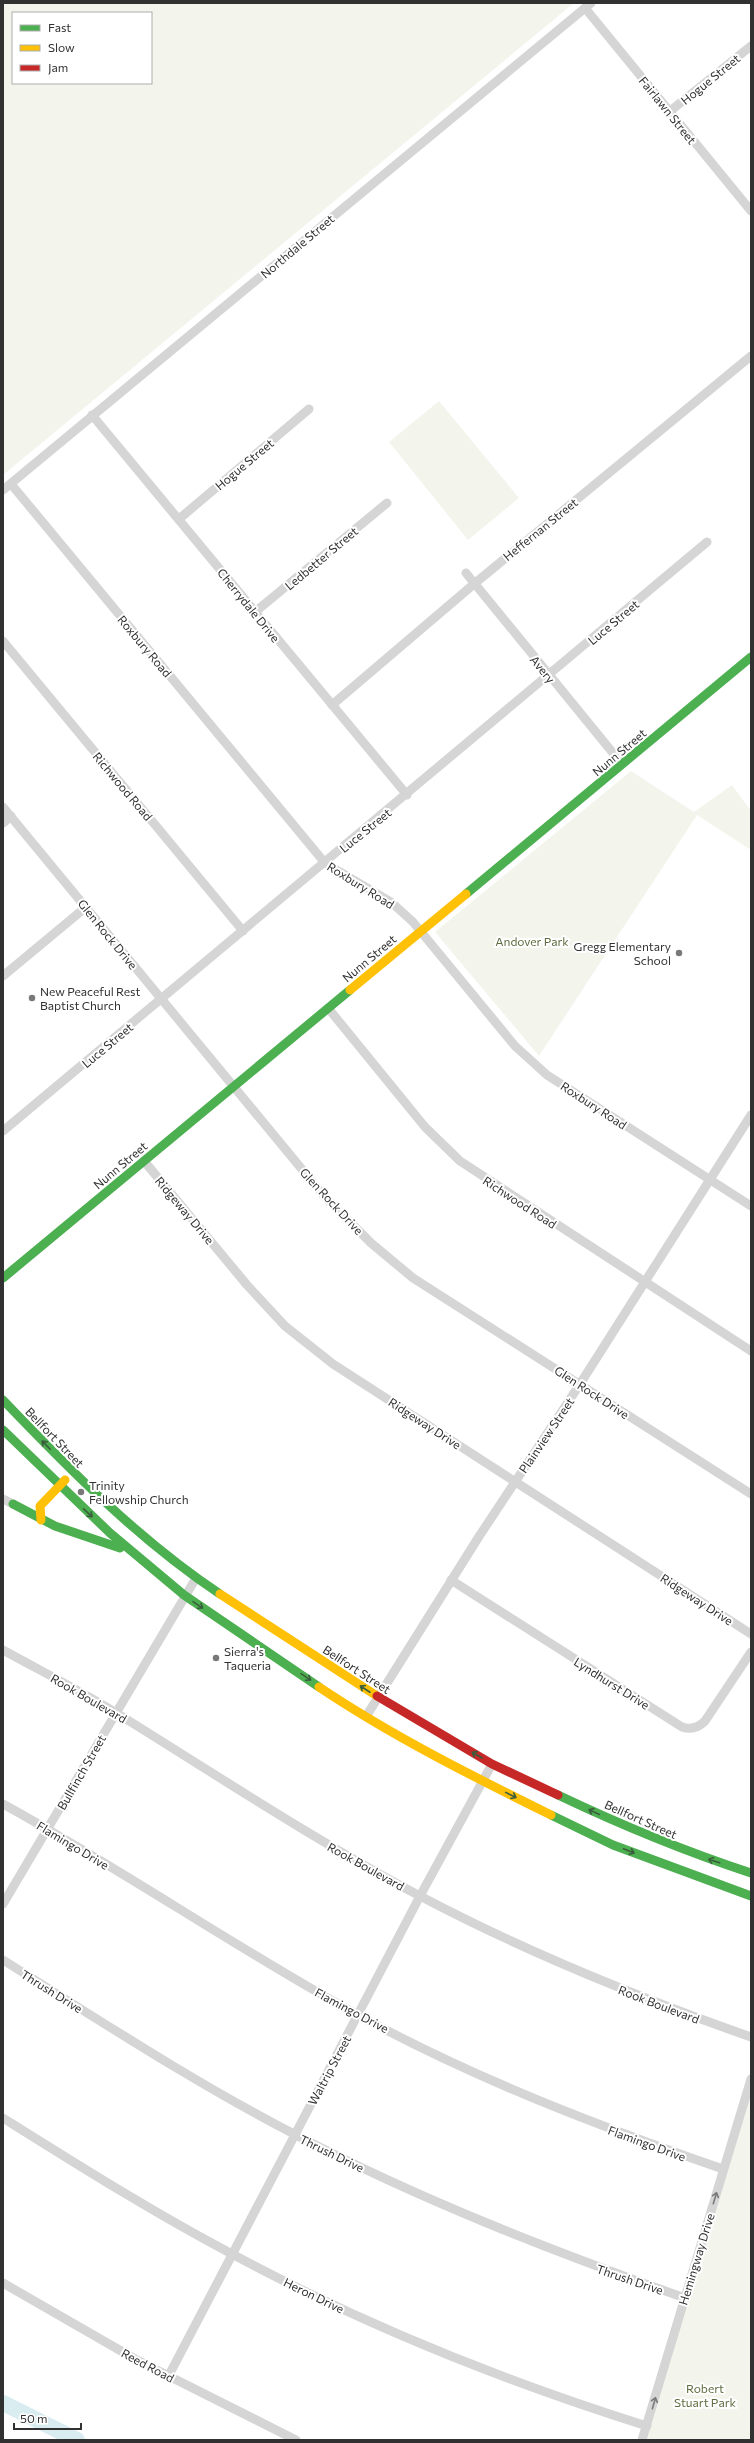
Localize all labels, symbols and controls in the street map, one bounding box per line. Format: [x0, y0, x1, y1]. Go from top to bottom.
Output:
legend [12, 12, 152, 84]
text: Fast [48, 20, 71, 34]
text: Slow [48, 40, 75, 54]
street label: Hogue Street [678, 51, 742, 107]
text: Jam [48, 60, 68, 75]
street label: Fairlawn Street [637, 73, 700, 147]
street label: Northdale Street [257, 211, 337, 281]
street label: Hogue Street [212, 435, 276, 492]
street label: Heffernan Street [500, 495, 580, 563]
street label: Ledbetter Street [282, 523, 360, 592]
street label: Cherrydale Drive [215, 565, 283, 645]
street label: Luce Street [585, 597, 641, 647]
street label: Roxbury Road [115, 612, 175, 680]
street label: Avery [528, 653, 558, 685]
street label: Nunn Street [589, 725, 649, 778]
street label: Richwood Road [90, 749, 156, 823]
street label: Luce Street [336, 805, 394, 855]
street label: Roxbury Road [325, 859, 397, 911]
street label: Glen Rock Drive [76, 896, 140, 972]
street label: Nunn Street [339, 931, 399, 984]
park label: Andover Park [495, 934, 569, 948]
place label: Gregg Elementary School [574, 939, 671, 967]
marker: Gregg Elementary School [674, 948, 684, 958]
place label: New Peaceful Rest Baptist Church [40, 984, 140, 1012]
marker: New Peaceful Rest Baptist Church [27, 993, 37, 1003]
street label: Luce Street [79, 1020, 135, 1070]
street label: Roxbury Road [558, 1078, 630, 1132]
street label: Nunn Street [90, 1138, 150, 1191]
street label: Glen Rock Drive [298, 1165, 366, 1237]
street label: Ridgeway Drive [153, 1173, 217, 1247]
street label: Richwood Road [481, 1173, 559, 1231]
street label: Glen Rock Drive [552, 1363, 632, 1421]
street label: Ridgeway Drive [386, 1394, 464, 1452]
street label: Plainview Street [516, 1395, 576, 1475]
street label: Bellfort Street [23, 1404, 87, 1470]
one-way arrow [41, 1440, 50, 1450]
place label: Trinity Fellowship Church [89, 1478, 189, 1506]
marker: Trinity Fellowship Church [76, 1487, 86, 1497]
one-way arrow [82, 1508, 92, 1517]
street label: Ridgeway Drive [658, 1570, 736, 1628]
one-way arrow [193, 1601, 204, 1609]
street label: Bellfort Street [321, 1642, 393, 1696]
place label: Sierra's Taqueria [224, 1644, 271, 1672]
marker: Sierra's Taqueria [211, 1653, 221, 1663]
street label: Lyndhurst Drive [572, 1654, 652, 1712]
street label: Rook Boulevard [48, 1671, 130, 1725]
one-way arrow [300, 1674, 312, 1682]
one-way arrow [360, 1685, 371, 1693]
street label: Bullfinch Street [54, 1732, 108, 1812]
one-way arrow [472, 1751, 483, 1759]
one-way arrow [505, 1792, 517, 1799]
street label: Bellfort Street [603, 1797, 679, 1841]
one-way arrow [588, 1808, 600, 1815]
street label: Flamingo Drive [34, 1818, 112, 1872]
street label: Rook Boulevard [325, 1839, 407, 1893]
one-way arrow [622, 1848, 634, 1856]
one-way arrow [708, 1857, 721, 1864]
street label: Thrush Drive [19, 1967, 85, 2015]
street label: Rook Boulevard [617, 1982, 701, 2026]
street label: Flamingo Drive [313, 1985, 391, 2035]
street label: Waltrip Street [305, 2033, 353, 2107]
street label: Flamingo Drive [606, 2122, 688, 2164]
street label: Thrush Drive [298, 2131, 366, 2175]
one-way arrow [712, 2191, 719, 2204]
street label: Hemingway Drive [675, 2211, 717, 2307]
street label: Thrush Drive [595, 2261, 665, 2297]
street label: Heron Drive [282, 2274, 346, 2316]
street label: Reed Road [119, 2345, 177, 2385]
park label: Robert Stuart Park [674, 2381, 736, 2409]
one-way arrow [651, 2396, 658, 2409]
scale bar [14, 2405, 81, 2431]
text: 50 m [20, 2411, 48, 2425]

